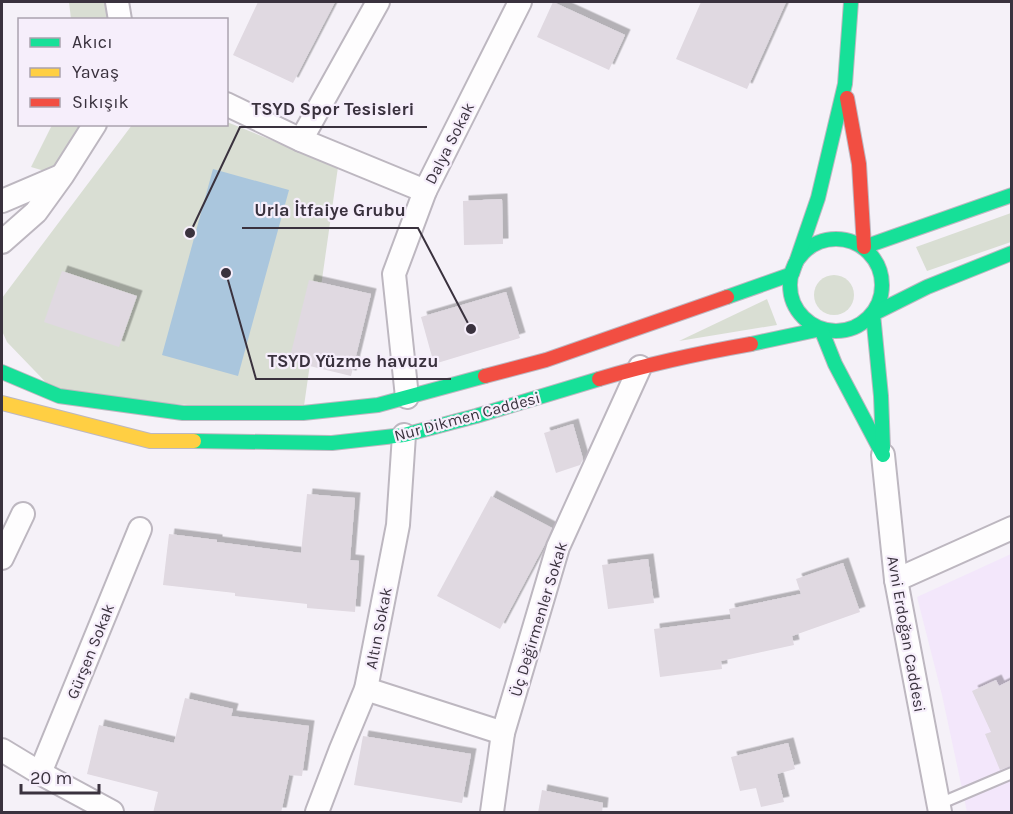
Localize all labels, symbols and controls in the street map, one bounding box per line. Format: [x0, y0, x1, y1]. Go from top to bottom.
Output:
legend [18, 18, 228, 126]
text: Akıcı [72, 31, 113, 53]
text: Yavaş [72, 61, 119, 83]
text: Sıkışık [72, 91, 129, 113]
callout: TSYD Spor Tesisleri [240, 91, 427, 127]
text: TSYD Spor Tesisleri [252, 98, 414, 120]
street label: Dalya Sokak [421, 99, 478, 187]
callout: Urla İtfaiye Grubu [242, 192, 418, 228]
text: Urla İtfaiye Grubu [254, 199, 406, 221]
callout: TSYD Yüzme havuzu [256, 343, 451, 379]
text: TSYD Yüzme havuzu [268, 350, 438, 372]
street label: Nur Dikmen Caddesi [392, 388, 542, 445]
street label: Üç Değirmenler Sokak [506, 539, 571, 699]
street label: Avni Erdoğan Caddesi [883, 554, 930, 714]
street label: Altın Sokak [361, 585, 396, 671]
street label: Gürşen Sokak [63, 601, 118, 702]
scale bar [21, 757, 99, 795]
text: 20 m [30, 767, 72, 789]

